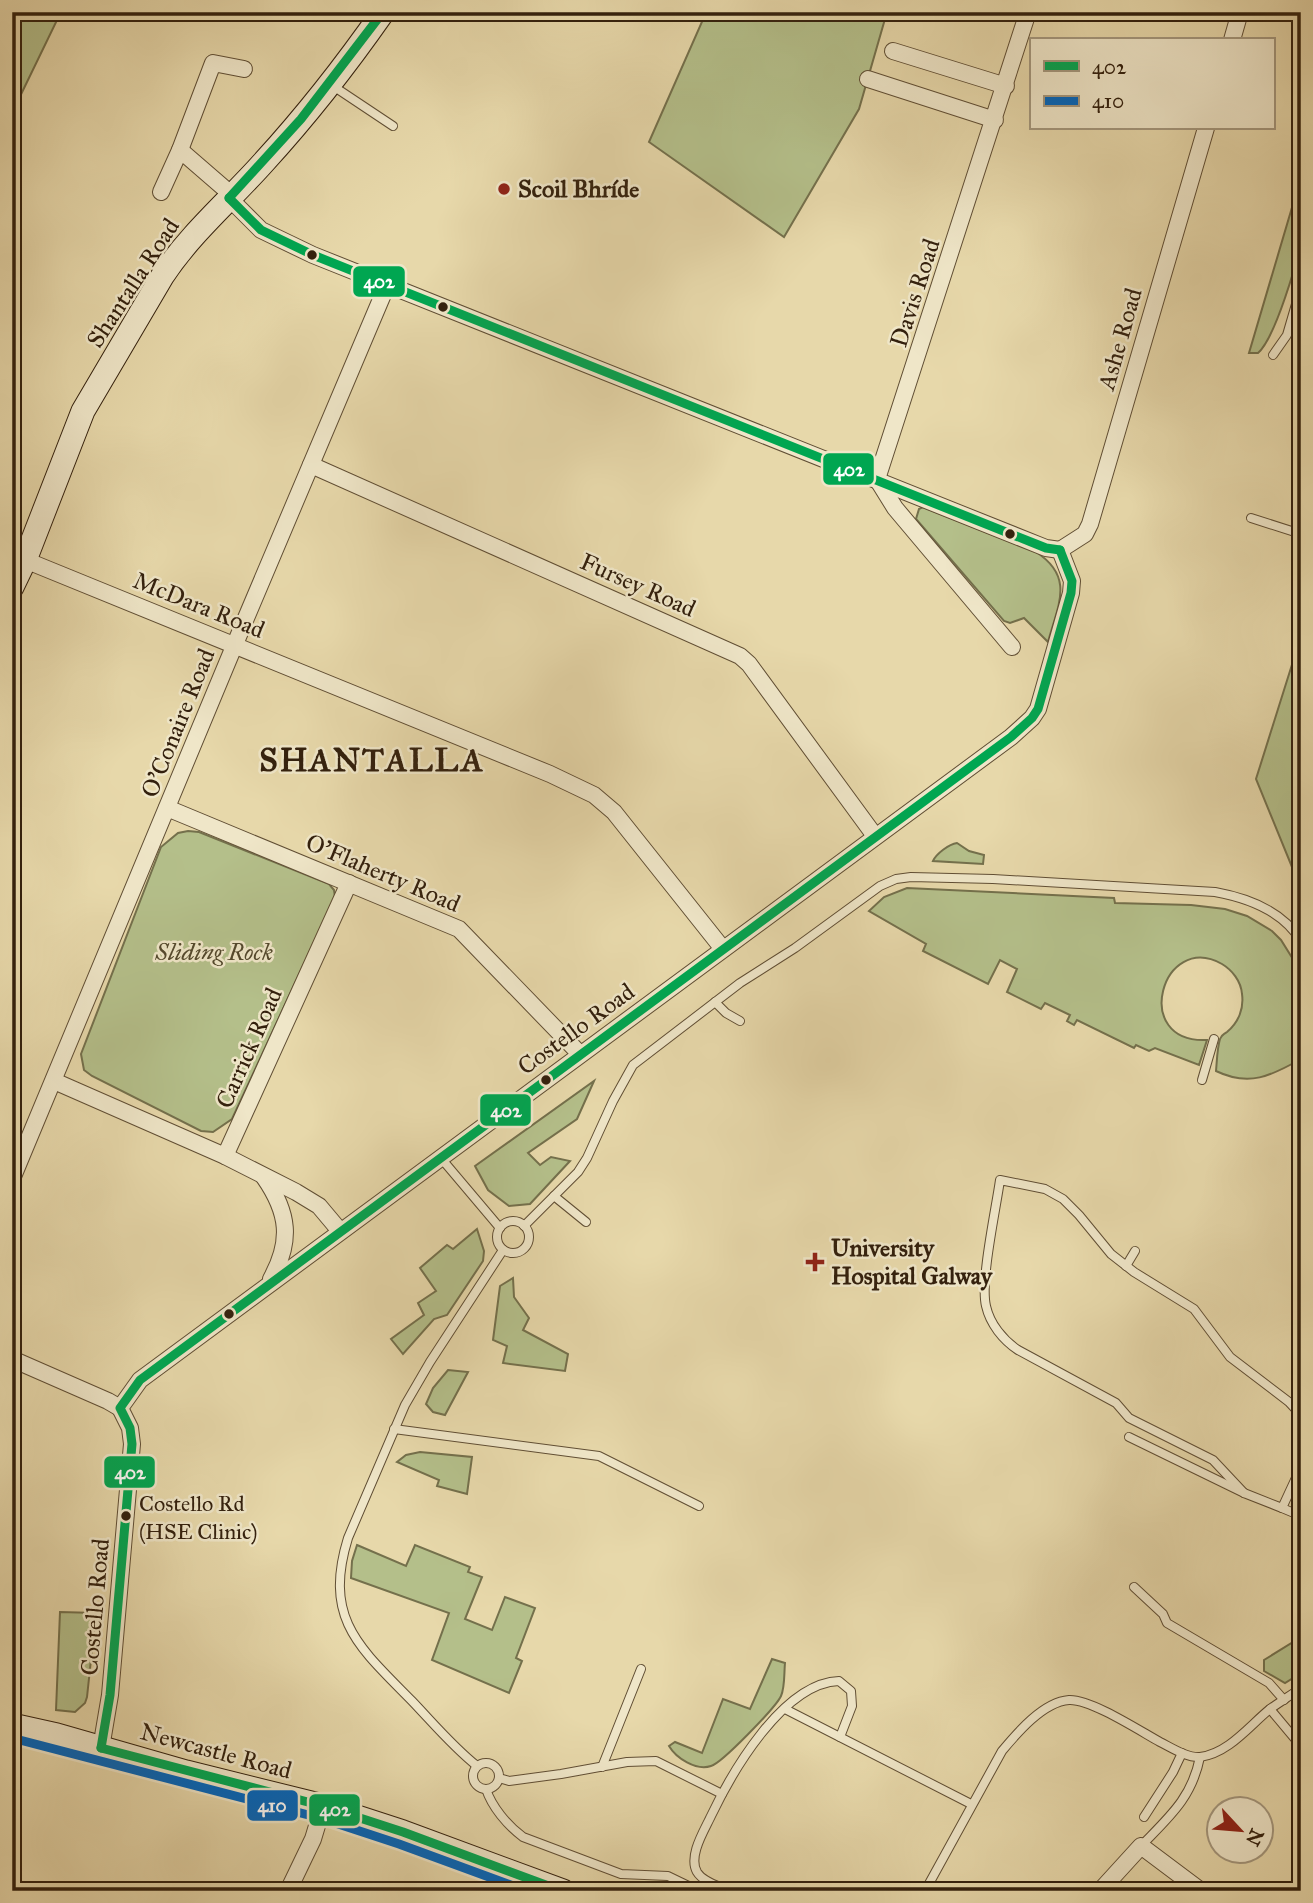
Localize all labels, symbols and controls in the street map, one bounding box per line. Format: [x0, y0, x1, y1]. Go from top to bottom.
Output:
legend [1030, 38, 1274, 130]
text: 402 [1092, 54, 1127, 80]
text: 410 [1092, 88, 1124, 114]
place label: Scoil Bhríde [518, 174, 639, 204]
marker: Scoil Bhríde [496, 181, 512, 197]
street label: Shantalla Road [80, 213, 186, 353]
street label: Davis Road [883, 235, 947, 351]
unlabelled marker [305, 248, 319, 262]
line badge: 402 [352, 265, 406, 298]
text: 402 [363, 270, 395, 294]
street label: Ashe Road [1091, 285, 1149, 394]
unlabelled marker [436, 300, 450, 314]
line badge: 402 [822, 452, 875, 486]
text: 402 [833, 458, 865, 482]
unlabelled marker [1003, 527, 1017, 541]
street label: Fursey Road [576, 546, 700, 624]
street label: McDara Road [129, 565, 269, 645]
street label: O'Conaire Road [135, 644, 221, 802]
district label: SHANTALLA [259, 741, 485, 780]
street label: O'Flaherty Road [301, 827, 465, 919]
park label: Sliding Rock [154, 937, 273, 967]
street label: Costello Road [512, 976, 640, 1082]
street label: Carrick Road [209, 983, 289, 1113]
unlabelled marker [539, 1073, 553, 1087]
line badge: 402 [479, 1093, 532, 1127]
text: 402 [490, 1099, 522, 1123]
place label: University Hospital Galway [831, 1233, 994, 1291]
marker: University Hospital Galway [805, 1252, 825, 1272]
unlabelled marker [222, 1307, 236, 1321]
line badge: 402 [103, 1455, 156, 1489]
text: 402 [114, 1461, 146, 1485]
place label: Costello Rd (HSE Clinic) [139, 1490, 258, 1545]
marker: Costello Rd (HSE Clinic) [119, 1509, 133, 1523]
street label: Costello Road [74, 1537, 116, 1677]
street label: Newcastle Road [137, 1716, 295, 1786]
line badge: 410 [246, 1789, 299, 1822]
line badge: 402 [308, 1793, 361, 1827]
text: 410 [257, 1794, 287, 1818]
north arrow [1204, 1794, 1274, 1864]
text: 402 [319, 1798, 351, 1822]
text: N [1241, 1825, 1269, 1850]

